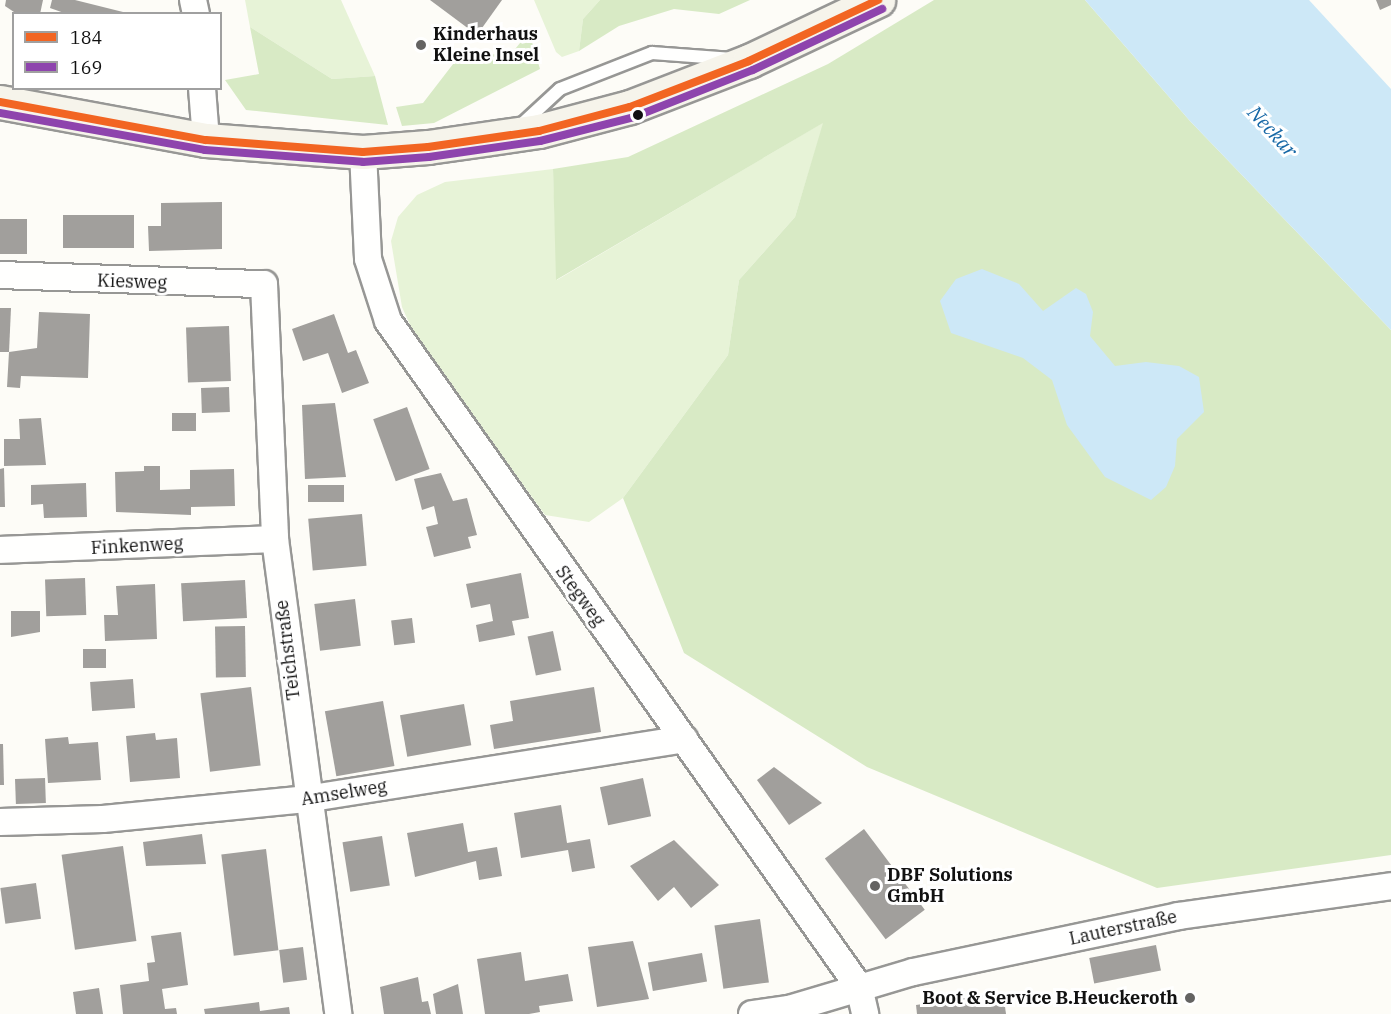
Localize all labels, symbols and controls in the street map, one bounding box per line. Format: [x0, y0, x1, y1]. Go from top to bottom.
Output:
legend [12, 12, 222, 90]
place label: Kinderhaus Kleine Insel [433, 24, 539, 66]
text: 184 [70, 26, 102, 49]
marker: Kinderhaus Kleine Insel [414, 38, 428, 52]
text: 169 [70, 56, 102, 79]
water label: Neckar [1243, 100, 1303, 162]
unlabelled marker [632, 109, 644, 121]
street label: Kiesweg [97, 270, 167, 294]
street label: Finkenweg [90, 533, 184, 559]
street label: Stegweg [551, 561, 609, 631]
street label: Teichstraße [271, 599, 305, 701]
street label: Amselweg [300, 776, 388, 810]
place label: DBF Solutions GmbH [887, 865, 1013, 908]
marker: DBF Solutions GmbH [868, 879, 882, 893]
street label: Lauterstraße [1067, 906, 1179, 950]
place label: Boot & Service B.Heuckeroth [922, 987, 1178, 1009]
marker: Boot & Service B.Heuckeroth [1183, 991, 1197, 1005]

